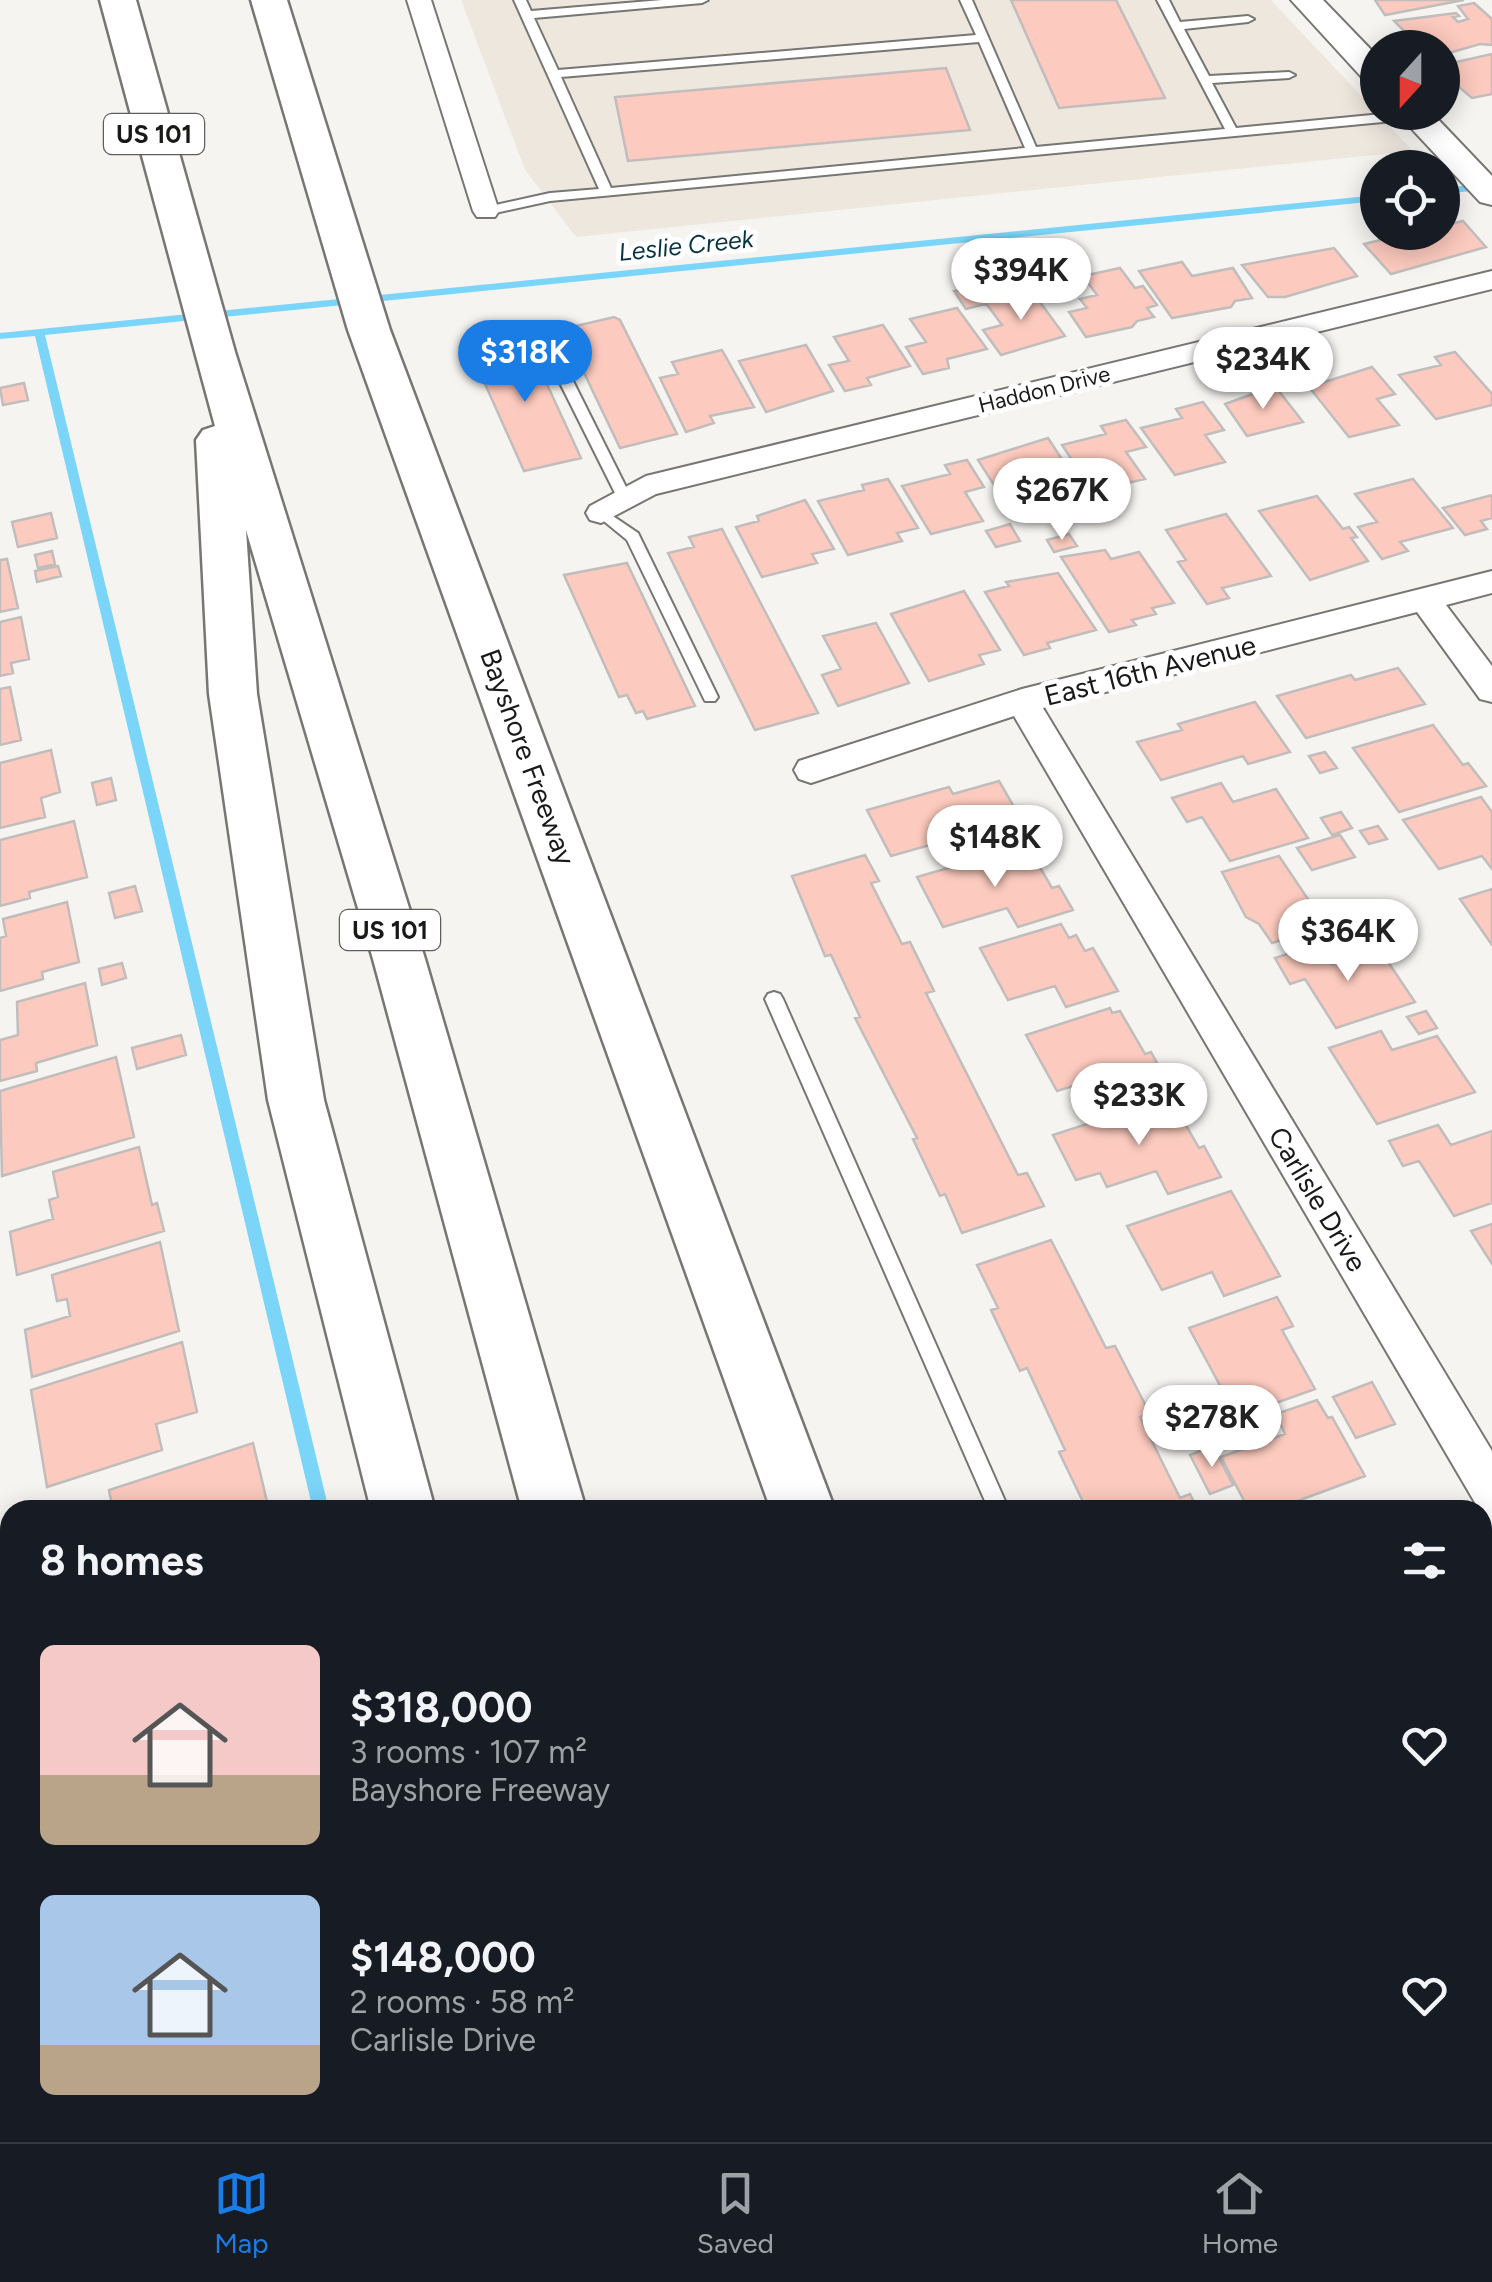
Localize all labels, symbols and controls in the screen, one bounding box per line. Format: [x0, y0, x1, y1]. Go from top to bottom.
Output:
north arrow [1360, 30, 1460, 130]
map controls [1360, 30, 1460, 250]
road number: US 101 [104, 114, 204, 154]
button: locate [1360, 150, 1460, 250]
water label: Leslie Creek [617, 223, 756, 267]
pin: $394K [951, 238, 1091, 323]
text: $394K [973, 251, 1069, 289]
pin: $318K [455, 320, 595, 405]
pin: $234K [1193, 327, 1333, 412]
text: $318K [480, 333, 570, 371]
text: $234K [1215, 340, 1311, 378]
street label: Haddon Drive [975, 360, 1113, 419]
pin: $267K [992, 458, 1132, 543]
text: $267K [1015, 471, 1109, 509]
street label: East 16th Avenue [1041, 627, 1259, 713]
street label: Bayshore Freeway [473, 644, 583, 870]
pin: $148K [925, 805, 1065, 890]
text: $148K [949, 818, 1041, 856]
pin: $364K [1278, 899, 1418, 984]
road number: US 101 [340, 910, 440, 950]
text: $364K [1300, 912, 1396, 950]
pin: $233K [1069, 1063, 1209, 1148]
text: $233K [1092, 1076, 1186, 1114]
street label: Carlisle Drive [1262, 1120, 1374, 1278]
pin: $278K [1142, 1385, 1282, 1470]
text: $278K [1165, 1398, 1259, 1436]
icon: filters [1397, 1533, 1452, 1588]
text: 8 homes [40, 1535, 204, 1586]
text: $318,000 [350, 1682, 533, 1733]
icon: home [120, 1685, 240, 1805]
icon: heart [1397, 1718, 1452, 1773]
text: 3 rooms · 107 m² [350, 1733, 587, 1771]
text: Bayshore Freeway [350, 1771, 610, 1809]
text: $148,000 [350, 1932, 536, 1983]
icon: home [120, 1935, 240, 2055]
icon: heart [1397, 1968, 1452, 2023]
text: 2 rooms · 58 m² [350, 1983, 575, 2021]
text: Carlisle Drive [350, 2021, 536, 2059]
tab: Map [214, 2166, 269, 2260]
tab: Saved [697, 2166, 774, 2260]
tab: Home [1202, 2166, 1278, 2260]

